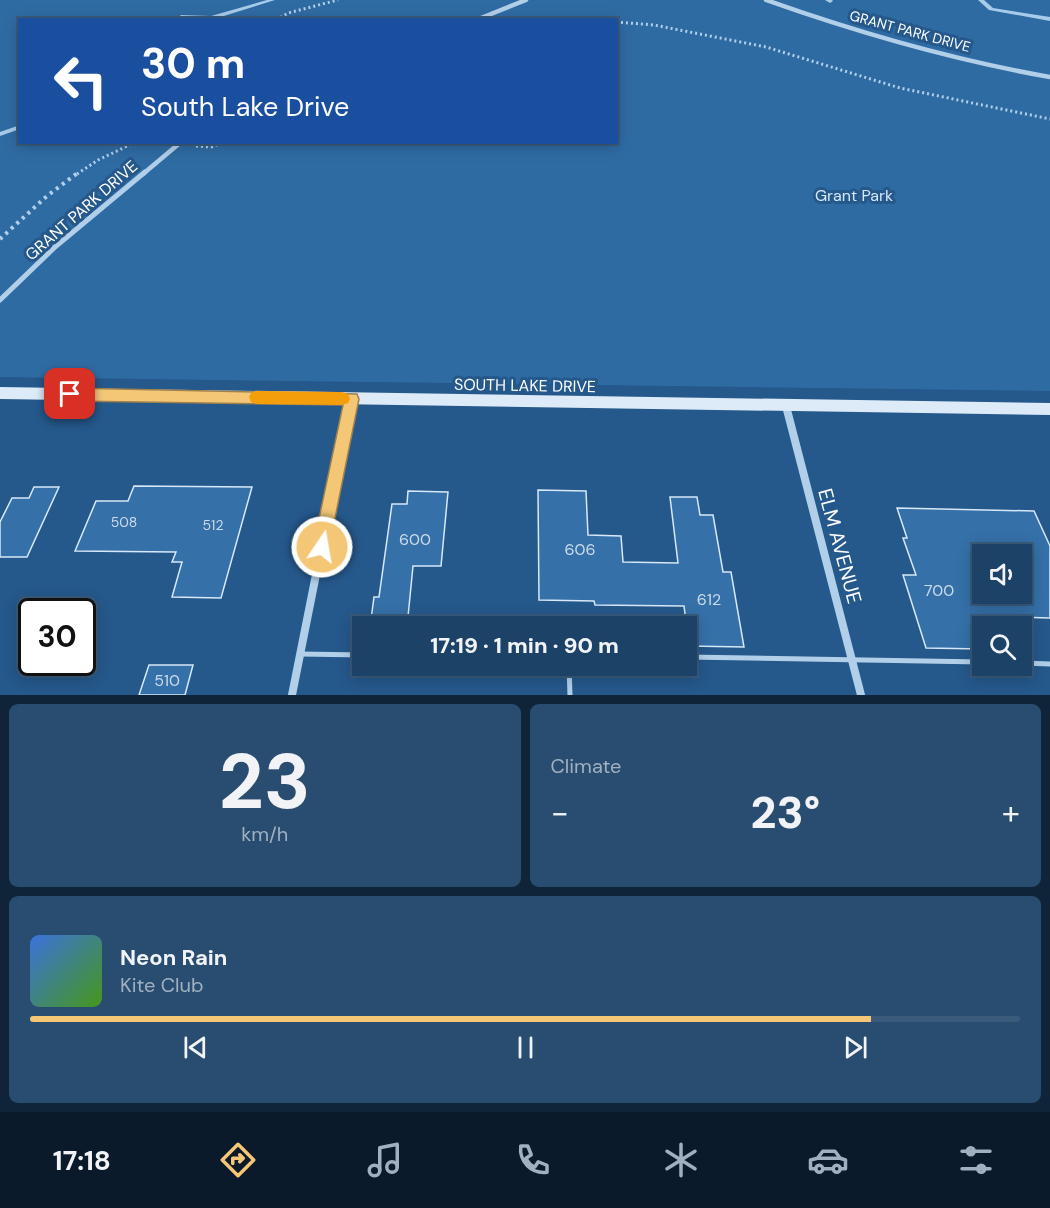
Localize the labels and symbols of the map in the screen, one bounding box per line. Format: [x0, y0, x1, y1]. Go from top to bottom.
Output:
street label: GRANT PARK DRIVE [848, 6, 972, 56]
street label: GRANT PARK DRIVE [21, 156, 142, 265]
park label: Grant Park [815, 185, 893, 206]
pin [44, 368, 95, 419]
street label: SOUTH LAKE DRIVE [454, 374, 596, 397]
street label: ELM AVENUE [812, 486, 868, 606]
house number: 508 [111, 513, 137, 531]
position arrow [290, 515, 354, 579]
house number: 512 [203, 516, 223, 534]
house number: 600 [399, 529, 431, 550]
house number: 606 [564, 539, 596, 560]
house number: 700 [924, 580, 954, 601]
house number: 612 [697, 589, 721, 610]
speed limit sign: 30 [18, 598, 96, 676]
house number: 510 [154, 670, 180, 691]

